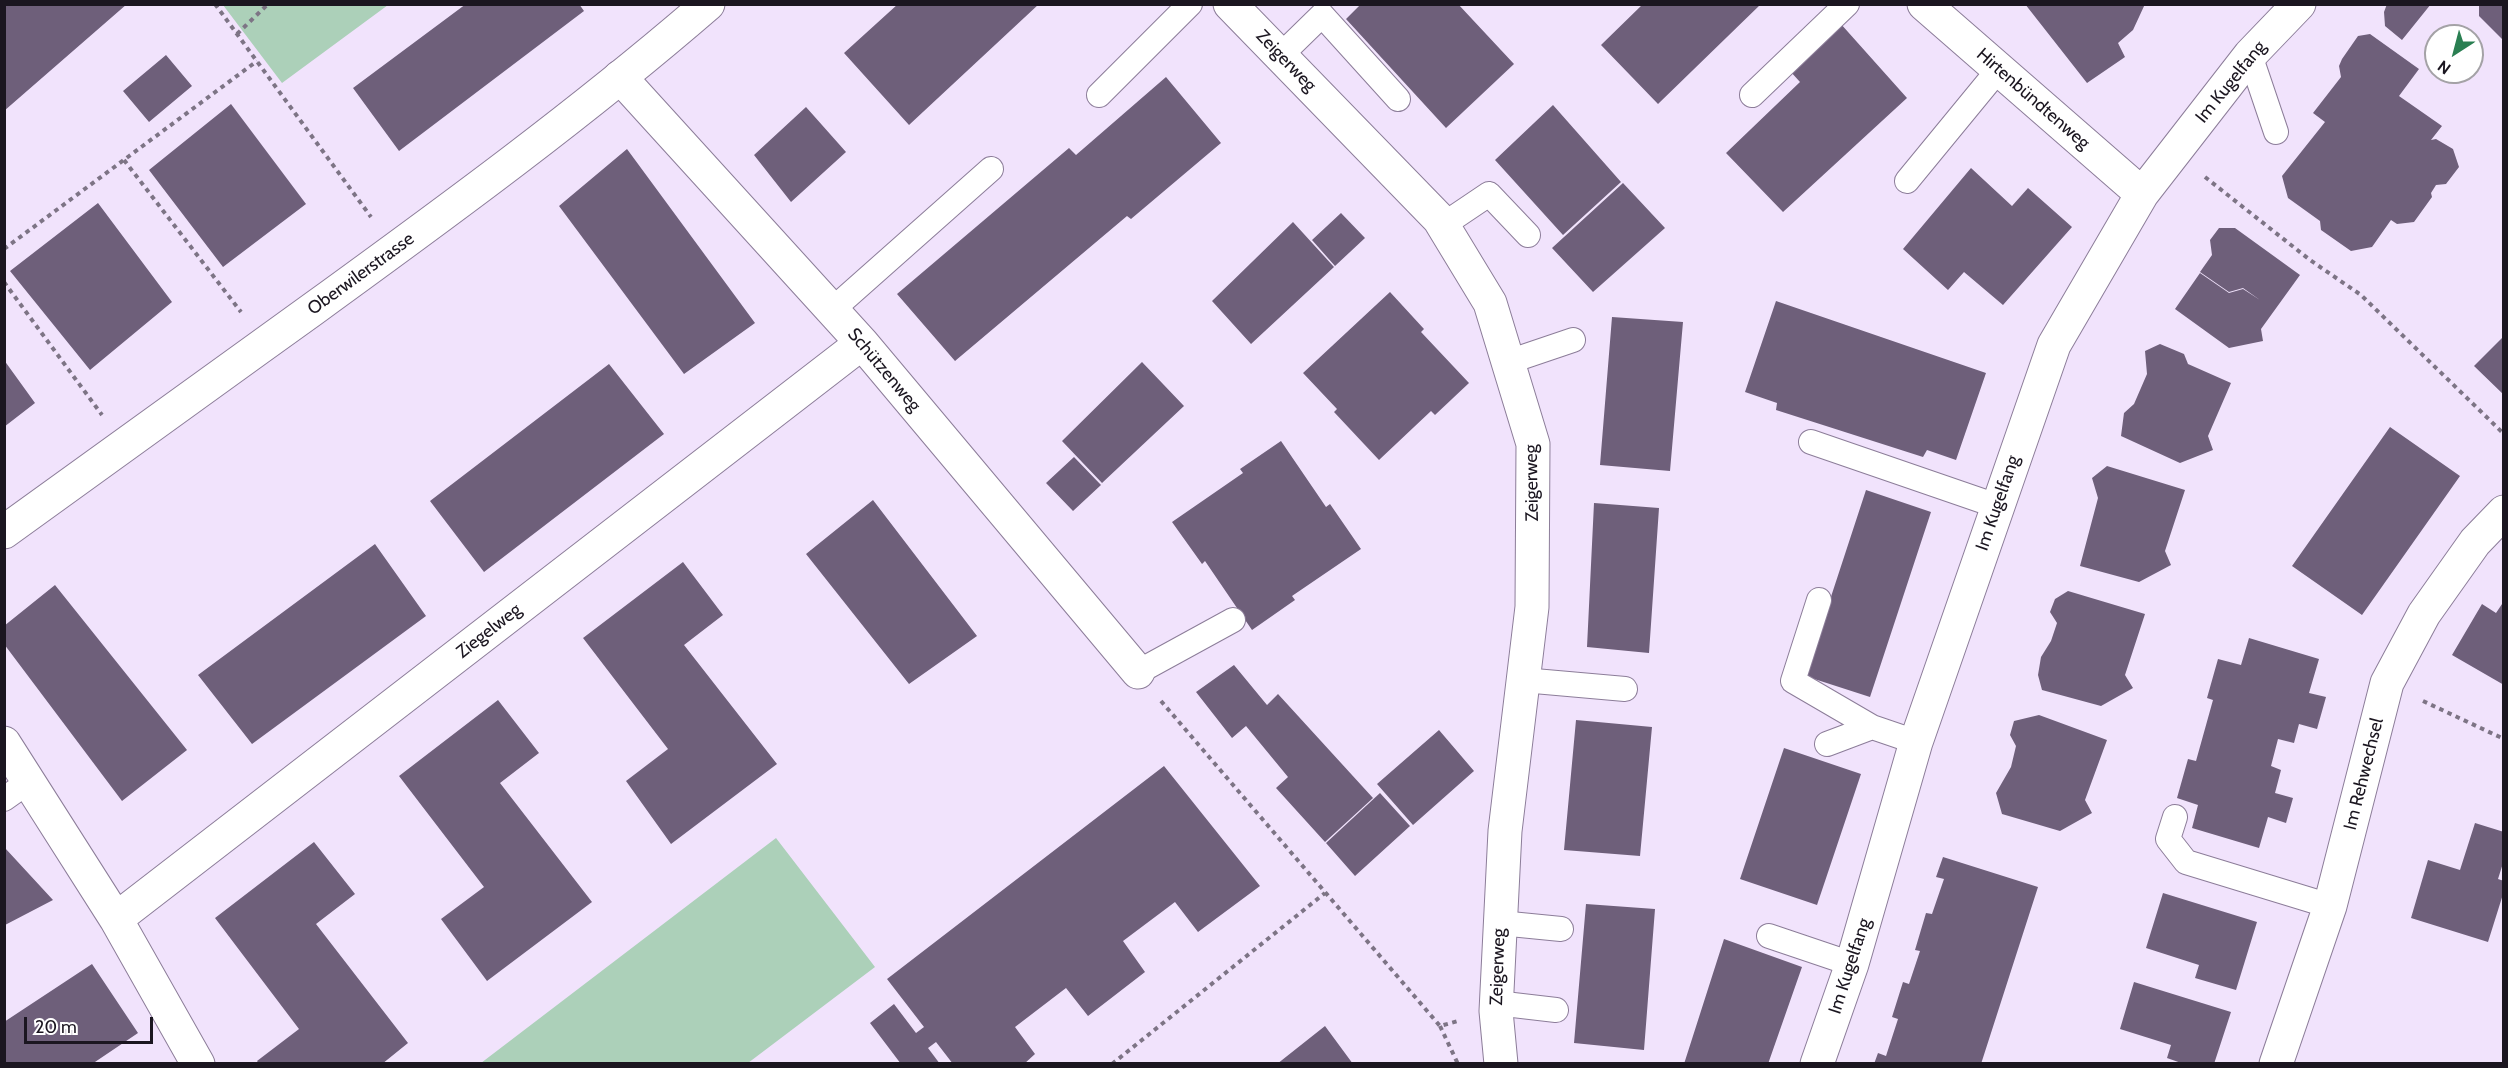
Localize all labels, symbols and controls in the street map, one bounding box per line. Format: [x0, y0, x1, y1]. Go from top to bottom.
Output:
north arrow [2424, 24, 2484, 84]
street label: Zeigerweg [1251, 26, 1321, 96]
street label: Im Kugelfang [2191, 37, 2271, 127]
street label: Hirtenbündtenweg [1972, 44, 2094, 154]
text: N [2434, 56, 2454, 78]
street label: Oberwilerstrasse [304, 228, 418, 320]
street label: Schützenweg [843, 324, 925, 416]
street label: Zeigerweg [1521, 444, 1543, 522]
street label: Im Kugelfang [1972, 452, 2024, 554]
street label: Ziegelweg [452, 599, 526, 663]
street label: Im Rehwechsel [2340, 716, 2388, 832]
street label: Im Kugelfang [1824, 915, 1876, 1017]
street label: Zeigerweg [1486, 928, 1510, 1006]
scale bar [27, 1005, 156, 1043]
text: 20 m [35, 1016, 77, 1038]

